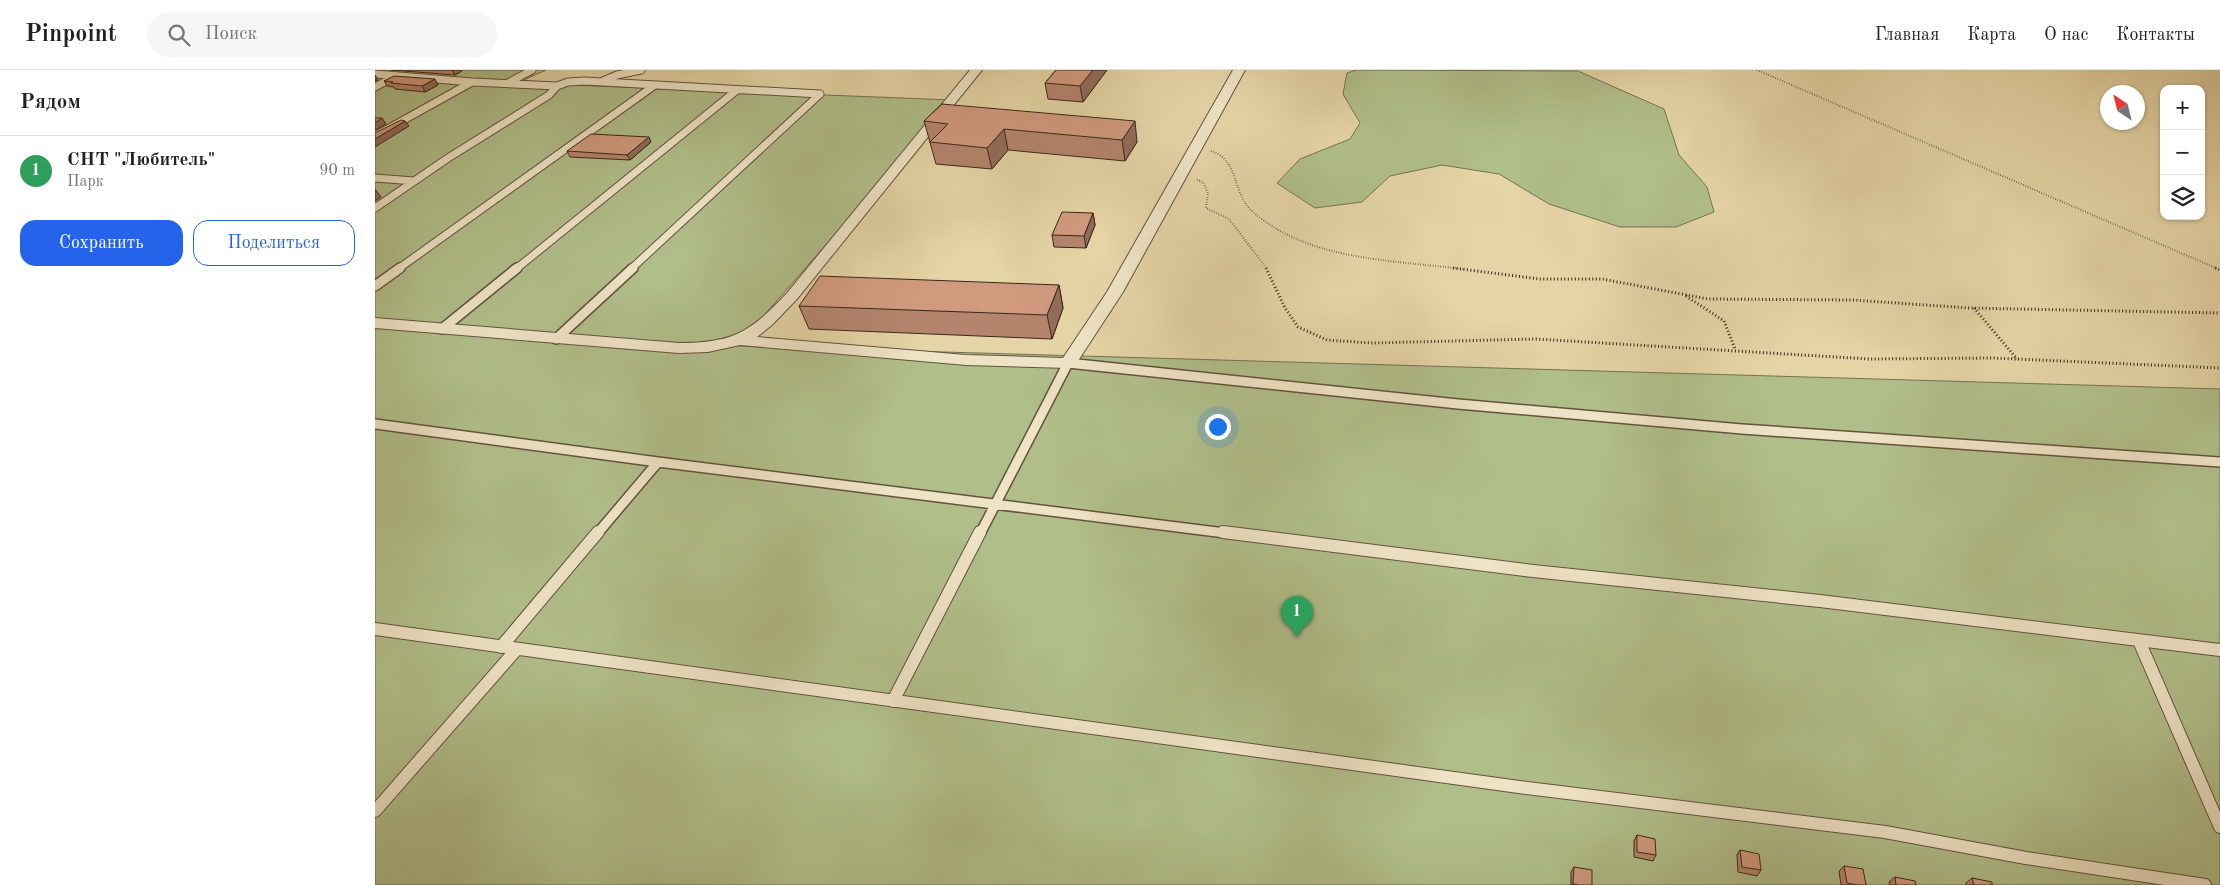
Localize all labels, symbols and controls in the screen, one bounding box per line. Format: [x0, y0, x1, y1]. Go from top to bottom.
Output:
search box [147, 12, 497, 57]
icon: search [165, 21, 193, 49]
text: Pinpoint [25, 23, 117, 47]
text: Поиск [205, 25, 257, 44]
text: Главная [1875, 26, 1939, 44]
text: Карта [1967, 26, 2016, 44]
text: О нас [2044, 26, 2088, 44]
text: Контакты [2116, 26, 2195, 44]
north arrow [2100, 85, 2145, 130]
map controls [2160, 85, 2205, 220]
button: + [2160, 85, 2205, 130]
text: Рядом [20, 92, 81, 113]
button: − [2160, 130, 2205, 175]
text: СНТ "Любитель" [67, 151, 215, 170]
text: 1 [31, 163, 41, 179]
text: 90 m [319, 163, 355, 179]
text: Парк [67, 174, 104, 190]
button: layers [2160, 175, 2205, 220]
button: Сохранить [20, 220, 183, 266]
button: Поделиться [193, 220, 355, 266]
your location [1205, 414, 1231, 440]
pin: 1 [1281, 596, 1313, 637]

